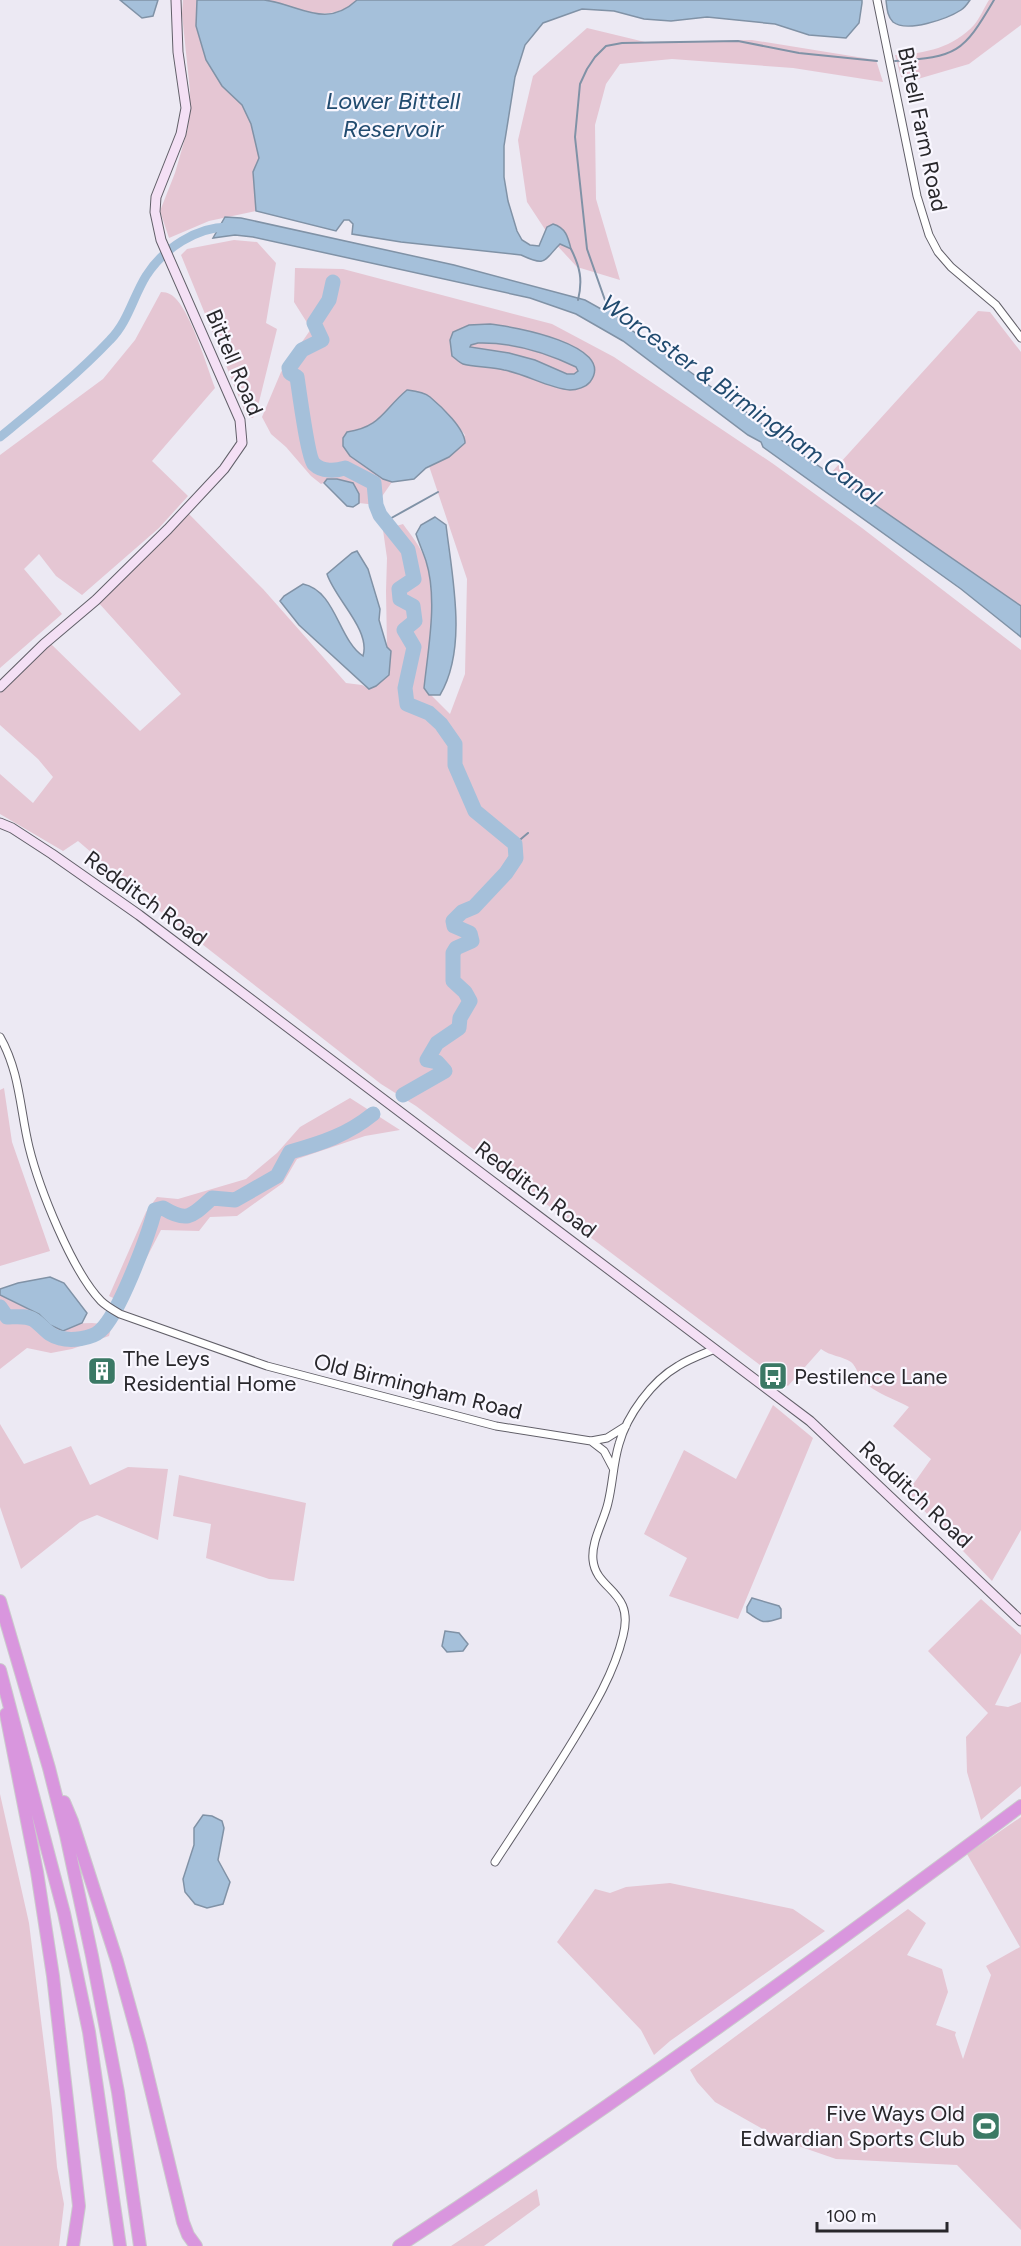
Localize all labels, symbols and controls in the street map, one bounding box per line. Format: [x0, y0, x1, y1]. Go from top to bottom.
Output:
street label: Bittell Farm Road [892, 44, 953, 214]
water label: Lower Bittell Reservoir [326, 86, 461, 143]
water label: Worcester & Birmingham Canal [596, 288, 888, 511]
street label: Bittell Road [200, 305, 269, 419]
street label: Redditch Road [79, 845, 212, 952]
street label: Redditch Road [470, 1135, 602, 1244]
place label: The Leys Residential Home [123, 1345, 296, 1397]
street label: Old Birmingham Road [311, 1348, 525, 1425]
building icon: The Leys Residential Home [86, 1355, 118, 1387]
bus stop icon: Pestilence Lane [757, 1360, 789, 1392]
place label: Pestilence Lane [794, 1363, 948, 1390]
street label: Redditch Road [853, 1435, 978, 1554]
place label: Five Ways Old Edwardian Sports Club [740, 2100, 965, 2152]
sports icon: Five Ways Old Edwardian Sports Club [970, 2110, 1002, 2142]
scale bar [817, 2195, 948, 2233]
text: 100 m [826, 2205, 876, 2227]

